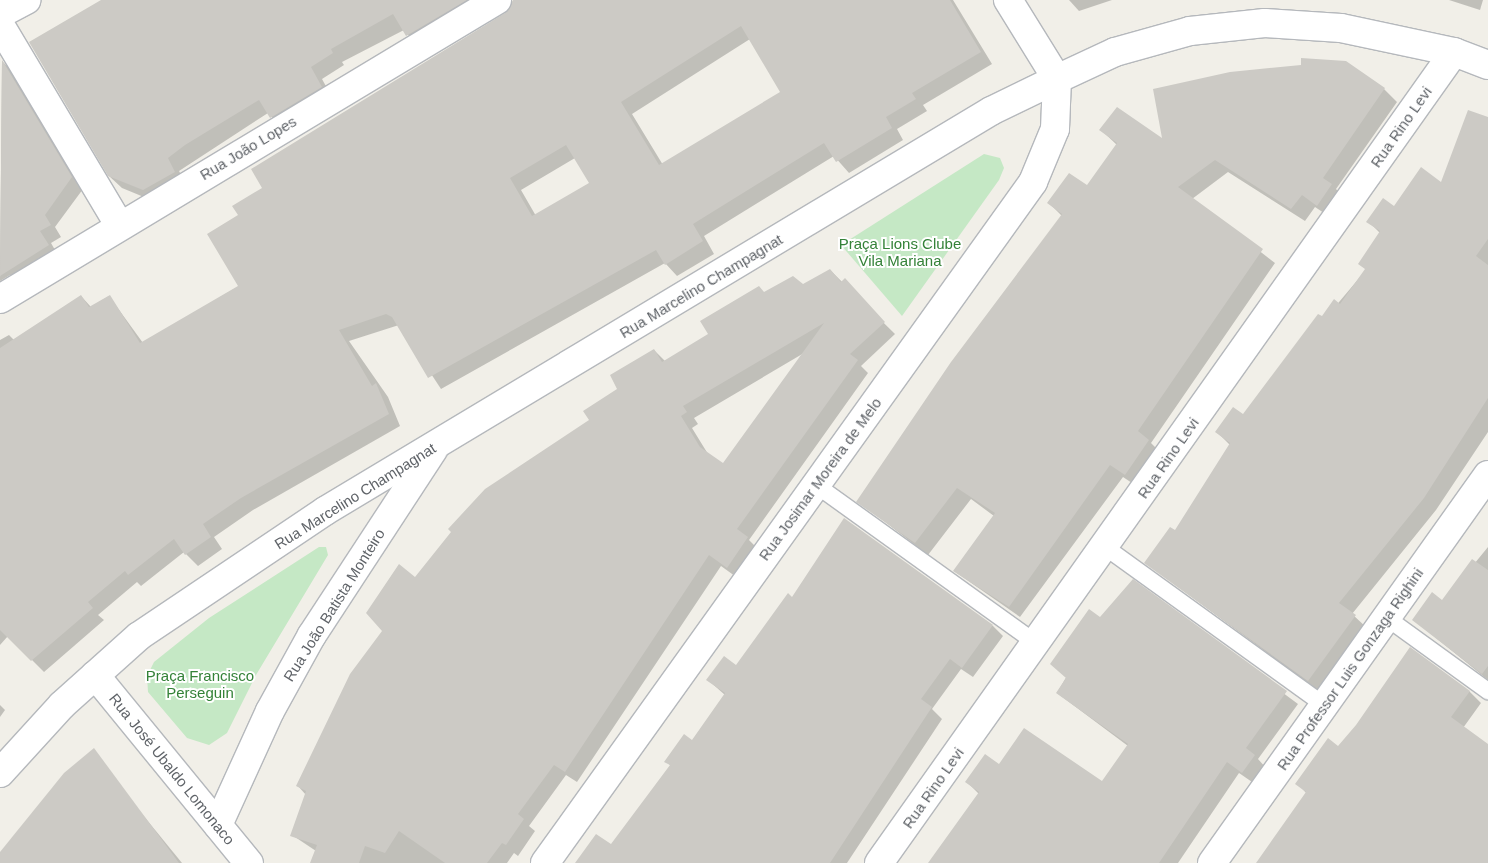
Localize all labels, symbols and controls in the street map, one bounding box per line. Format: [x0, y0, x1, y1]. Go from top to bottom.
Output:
street label: Rua Rino Levi [1367, 83, 1435, 171]
street label: Rua João Lopes [197, 112, 299, 184]
street label: Rua Marcelino Champagnat [616, 230, 786, 342]
park label: Praça Lions Clube Vila Mariana [839, 234, 961, 269]
street label: Rua Josimar Moreira de Melo [755, 394, 885, 564]
street label: Rua Rino Levi [1134, 414, 1202, 502]
street label: Rua Marcelino Champagnat [271, 439, 439, 553]
street label: Rua João Batista Monteiro [280, 525, 388, 685]
street label: Rua Professor Luis Gonzaga Righini [1273, 564, 1427, 774]
park label: Praça Francisco Perseguin [146, 666, 254, 701]
street label: Rua José Ubaldo Lomonaco [105, 690, 239, 848]
street label: Rua Rino Levi [899, 744, 967, 832]

